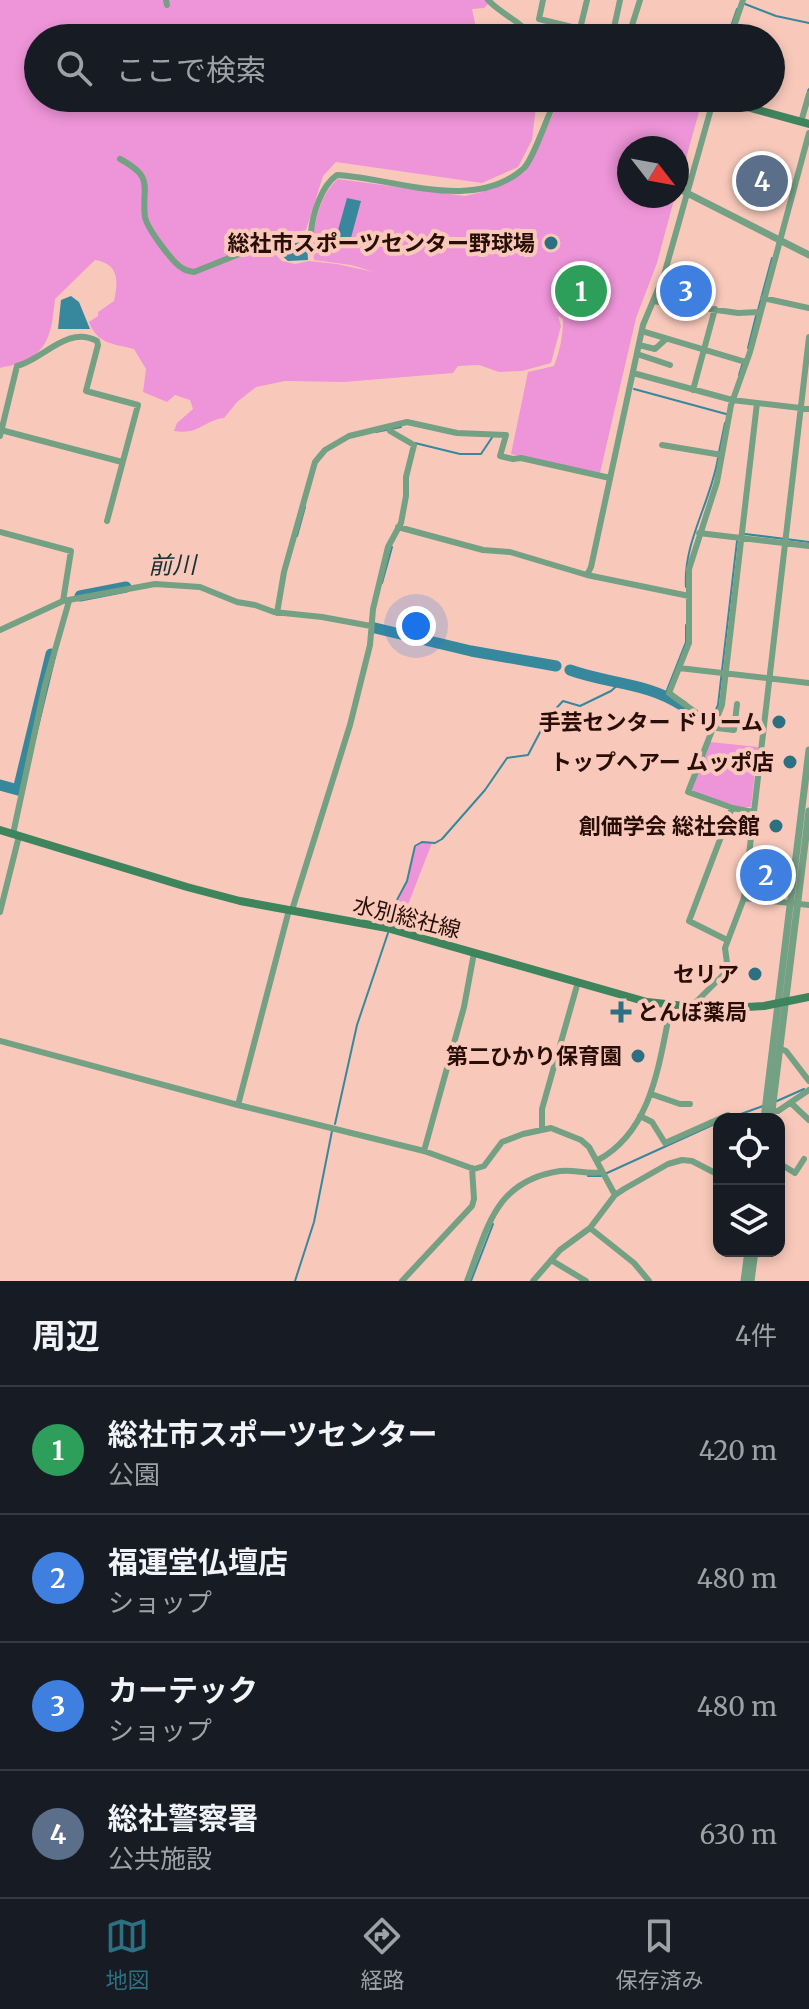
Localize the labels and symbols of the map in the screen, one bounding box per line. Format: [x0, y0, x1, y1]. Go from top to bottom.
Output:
north arrow [617, 136, 689, 208]
pin: 4 [736, 151, 788, 211]
place label: 総社市スポーツセンター野球場 [227, 229, 535, 257]
marker: 総社市スポーツセンター野球場 [542, 234, 560, 252]
pin: 1 [555, 261, 607, 321]
pin: 3 [660, 261, 712, 321]
water label: 前川 [148, 549, 199, 581]
your location [396, 606, 436, 646]
place label: 手芸センター ドリーム [538, 708, 763, 736]
marker: 手芸センター ドリーム [770, 713, 788, 731]
place label: トップヘアー ムッポ店 [550, 748, 774, 776]
marker: トップヘアー ムッポ店 [781, 753, 799, 771]
place label: 創価学会 総社会館 [579, 812, 760, 840]
marker: 創価学会 総社会館 [767, 817, 785, 835]
pin: 2 [740, 845, 792, 905]
street label: 水別総社線 [350, 890, 464, 944]
place label: セリア [673, 960, 739, 988]
marker: セリア [746, 965, 764, 983]
place label: とんぼ薬局 [637, 998, 747, 1026]
marker: とんぼ薬局 [612, 1003, 630, 1021]
place label: 第二ひかり保育園 [446, 1042, 622, 1070]
marker: 第二ひかり保育園 [629, 1047, 647, 1065]

